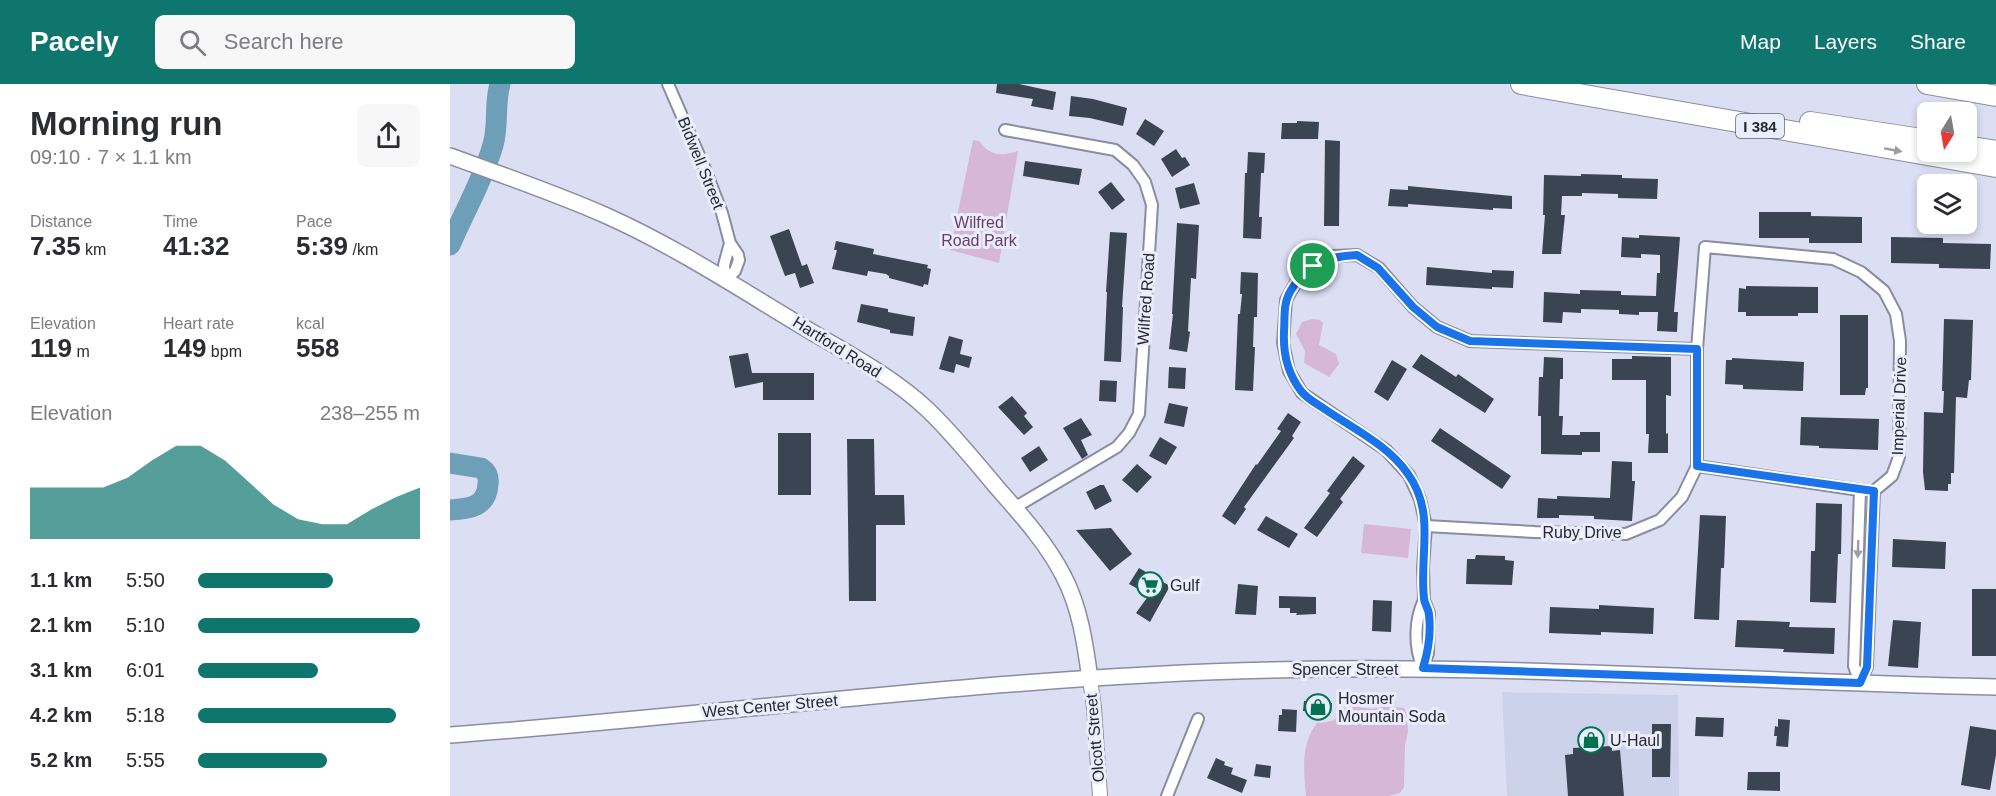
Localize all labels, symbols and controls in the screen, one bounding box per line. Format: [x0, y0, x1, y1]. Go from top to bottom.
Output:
search box [155, 15, 575, 69]
text: Pacely [30, 26, 119, 57]
icon: search [176, 26, 209, 59]
text: Search here [224, 29, 344, 54]
text: Map [1740, 30, 1781, 53]
text: Layers [1814, 30, 1877, 53]
text: Share [1910, 30, 1966, 53]
north arrow [1917, 102, 1977, 162]
map controls [1917, 102, 1977, 234]
button: share [357, 104, 420, 167]
text: Morning run [30, 105, 222, 142]
street label: Bidwell Street [675, 114, 727, 212]
road number: I 384 [1736, 114, 1784, 138]
text: 09:10 · 7 × 1.1 km [30, 146, 192, 168]
one-way arrow [1884, 146, 1903, 155]
button: layers [1917, 174, 1977, 234]
text: Distance [30, 213, 92, 230]
text: Time [163, 213, 198, 230]
text: Pace [296, 213, 332, 230]
park label: Wilfred Road Park [941, 214, 1018, 249]
text: 7.35 [30, 231, 81, 261]
text: 41:32 [163, 231, 230, 261]
text: 5:39 [296, 231, 348, 261]
pin [1287, 240, 1338, 291]
text: km [81, 241, 106, 258]
text: /km [348, 241, 378, 258]
icon: arrive [1296, 249, 1329, 282]
street label: Wilfred Road [1134, 252, 1158, 346]
street label: Hartford Road [790, 313, 884, 381]
text: Elevation [30, 315, 96, 332]
text: Heart rate [163, 315, 234, 332]
text: kcal [296, 315, 324, 332]
text: 119 [30, 333, 72, 363]
text: 149 [163, 333, 206, 363]
text: 558 [296, 333, 339, 363]
text: m [72, 343, 90, 360]
text: bpm [206, 343, 242, 360]
street label: Imperial Drive [1889, 356, 1909, 456]
text: Elevation [30, 402, 112, 424]
text: 238–255 m [320, 402, 420, 424]
street label: Ruby Drive [1542, 524, 1622, 541]
one-way arrow [1854, 539, 1863, 558]
text: 1.1 km [30, 569, 92, 591]
text: 5:50 [126, 569, 165, 591]
supermarket icon: Gulf [1135, 570, 1165, 600]
place label: Gulf [1170, 577, 1200, 594]
text: 2.1 km [30, 614, 92, 636]
text: 5:10 [126, 614, 165, 636]
text: 3.1 km [30, 659, 92, 681]
text: 6:01 [126, 659, 165, 681]
street label: Spencer Street [1292, 661, 1399, 678]
place label: Hosmer Mountain Soda [1338, 690, 1446, 725]
street label: West Center Street [702, 692, 839, 720]
street label: Olcott Street [1083, 692, 1107, 783]
shop icon: Hosmer Mountain Soda [1303, 692, 1333, 722]
text: 4.2 km [30, 704, 92, 726]
text: 5:18 [126, 704, 165, 726]
shop icon: U-Haul [1576, 725, 1606, 755]
place label: U-Haul [1610, 732, 1660, 749]
text: 5.2 km [30, 749, 92, 771]
text: 5:55 [126, 749, 165, 771]

